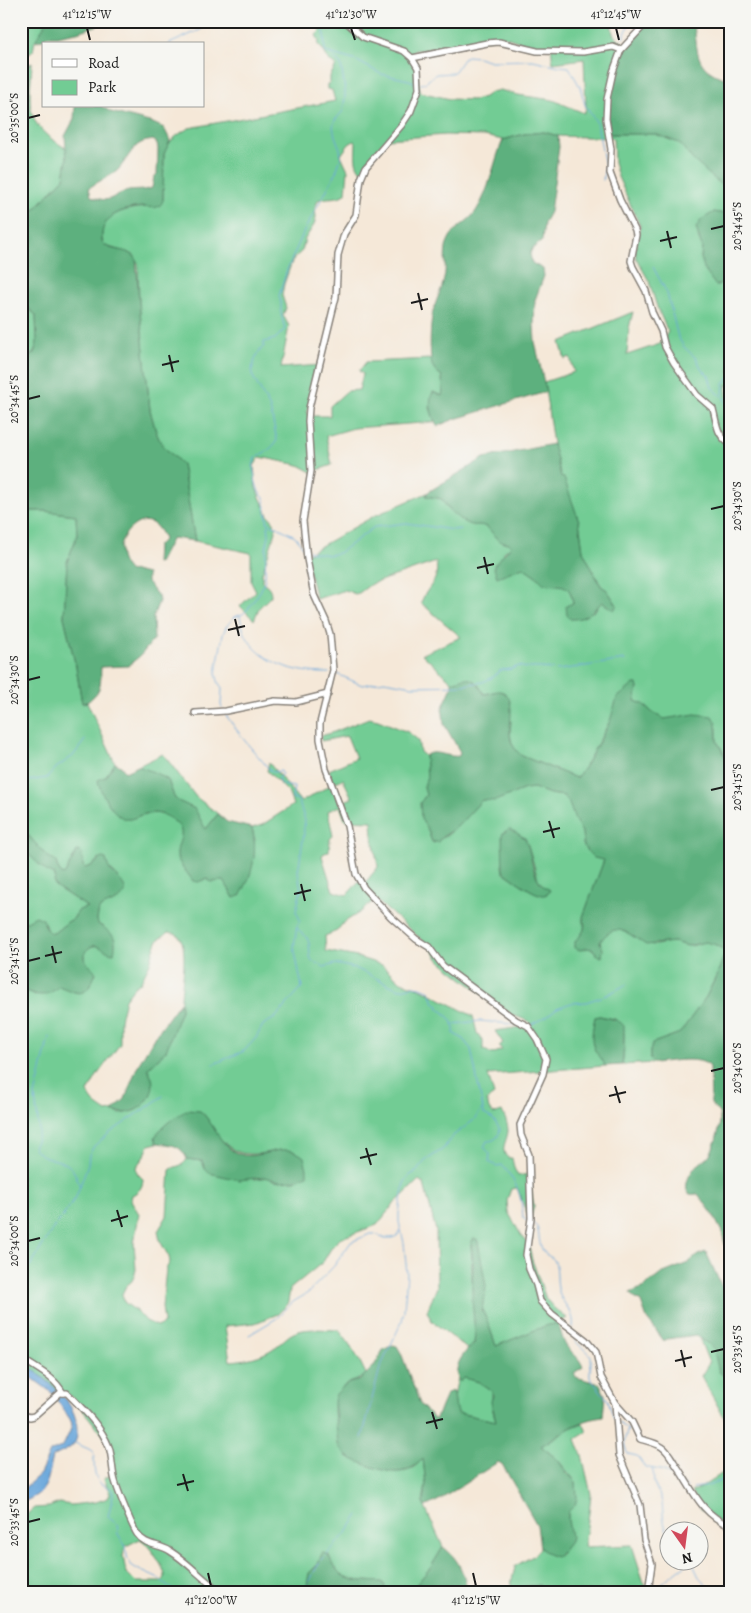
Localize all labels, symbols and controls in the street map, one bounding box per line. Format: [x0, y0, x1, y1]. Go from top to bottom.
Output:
text: 41°12'15"W [62, 6, 112, 22]
text: 41°12'30"W [325, 6, 377, 22]
text: 41°12'45"W [591, 6, 642, 22]
legend [42, 42, 205, 108]
text: Road [88, 53, 120, 73]
text: Park [88, 77, 117, 97]
text: 20°35'00"S [6, 93, 22, 143]
text: 20°34'45"S [729, 202, 745, 250]
text: 20°34'45"S [6, 375, 22, 423]
text: 20°34'30"S [729, 481, 745, 531]
text: 20°34'30"S [6, 655, 22, 705]
text: 20°34'15"S [729, 763, 745, 811]
text: 20°34'15"S [6, 937, 22, 985]
text: 20°34'00"S [729, 1043, 745, 1094]
text: 20°34'00"S [6, 1216, 22, 1267]
text: 20°33'45"S [729, 1325, 745, 1373]
text: 20°33'45"S [6, 1498, 22, 1546]
north arrow [658, 1520, 708, 1570]
text: N [680, 1548, 694, 1569]
text: 41°12'00"W [185, 1592, 238, 1608]
text: 41°12'15"W [451, 1592, 501, 1608]

